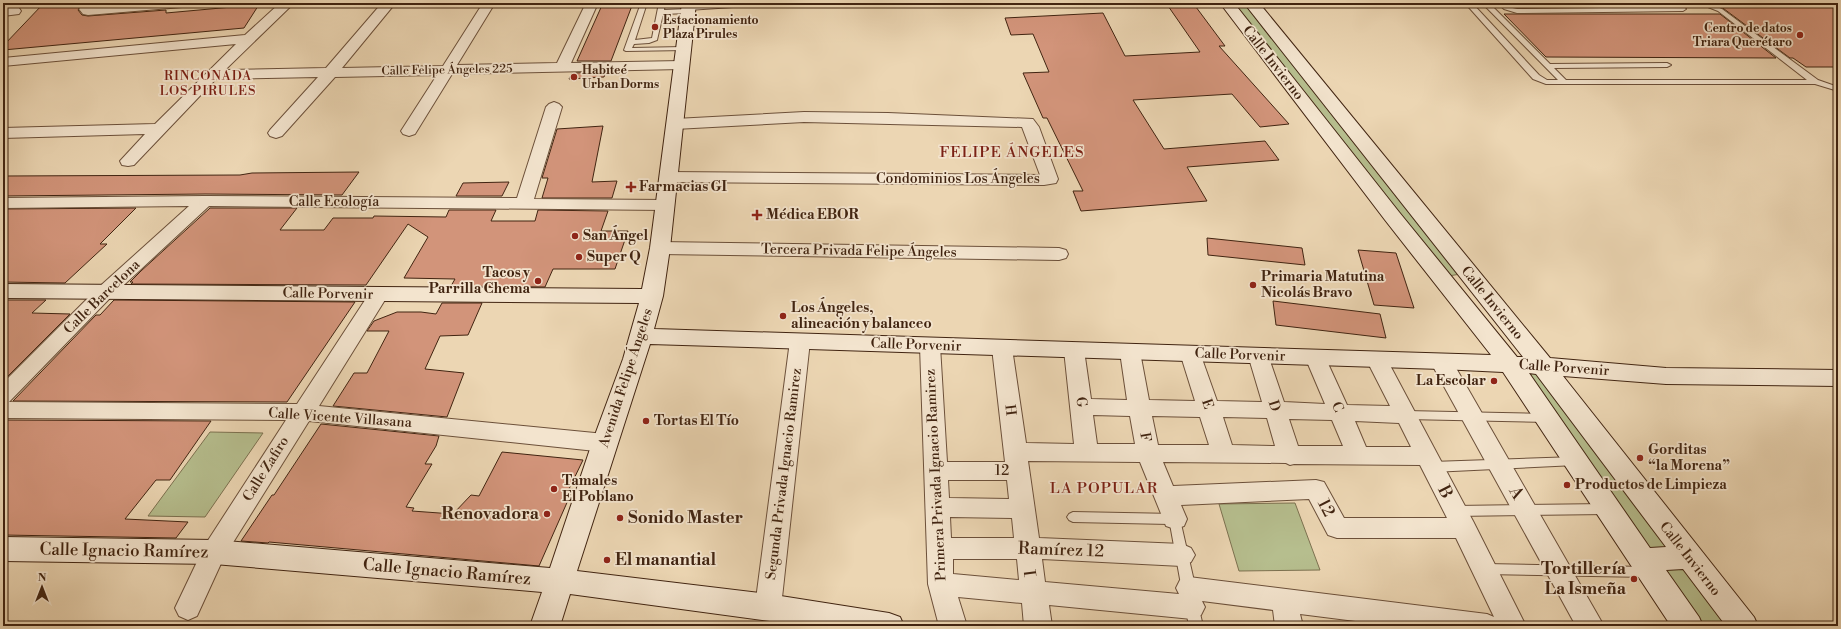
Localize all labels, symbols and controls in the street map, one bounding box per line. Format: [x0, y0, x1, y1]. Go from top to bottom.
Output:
place label: Estacionamiento Plaza Pirules [663, 13, 759, 42]
place label: Centro de datos Triara Querétaro [1693, 21, 1792, 50]
marker: Estacionamiento Plaza Pirules [650, 22, 660, 32]
street label: Calle Invierno [1238, 22, 1308, 104]
marker: Centro de datos Triara Querétaro [1795, 30, 1805, 40]
street label: Calle Felipe Ángeles 225 [381, 59, 513, 79]
place label: Habiteé Urban Dorms [582, 63, 659, 92]
district label: RINCONADA LOS PIRULES [159, 68, 257, 99]
marker: Habiteé Urban Dorms [569, 72, 579, 82]
district label: FELIPE ÁNGELES [939, 142, 1085, 162]
street label: Condominios Los Ángeles [876, 168, 1040, 188]
place label: Farmacias GI [639, 178, 727, 196]
marker: Farmacias GI [626, 182, 636, 192]
street label: Calle Ecología [289, 193, 380, 211]
place label: Médica EBOR [766, 206, 860, 224]
marker: Médica EBOR [751, 209, 763, 221]
place label: San Ángel [583, 225, 648, 245]
marker: San Ángel [570, 231, 580, 241]
street label: Tercera Privada Felipe Ángeles [761, 238, 957, 262]
place label: Super Q [587, 248, 641, 266]
marker: Super Q [574, 252, 584, 262]
street label: Calle Barcelona [60, 255, 145, 338]
street label: Calle Invierno [1457, 263, 1527, 344]
place label: Tacos y Parrilla Chema [429, 264, 531, 298]
place label: Primaria Matutina Nicolás Bravo [1261, 268, 1385, 302]
marker: Tacos y Parrilla Chema [533, 276, 543, 286]
marker: Primaria Matutina Nicolás Bravo [1248, 280, 1258, 290]
street label: Calle Porvenir [282, 284, 374, 304]
place label: Los Ángeles, alineación y balanceo [791, 297, 932, 333]
street label: Avenida Felipe Ángeles [593, 306, 657, 451]
marker: Los Ángeles, alineación y balanceo [778, 311, 788, 321]
street label: Calle Porvenir [870, 334, 962, 356]
street label: Calle Porvenir [1194, 344, 1286, 366]
street label: Calle Porvenir [1518, 356, 1610, 380]
street label: Segunda Privada Ignacio Ramirez [762, 367, 806, 581]
street label: Primera Privada Ignacio Ramirez [921, 368, 951, 582]
place label: La Escolar [1416, 372, 1486, 390]
marker: La Escolar [1489, 376, 1499, 386]
street label: G [1071, 396, 1091, 409]
street label: E [1197, 396, 1217, 412]
street label: D [1264, 398, 1284, 414]
street label: C [1327, 399, 1347, 415]
street label: H [1000, 403, 1020, 417]
street label: Calle Vicente Villasana [268, 404, 413, 432]
place label: Tortas El Tío [654, 412, 739, 430]
marker: Tortas El Tío [641, 416, 651, 426]
street label: F [1135, 431, 1155, 443]
street label: Calle Zafiro [239, 433, 293, 505]
place label: Gorditas “la Morena” [1648, 441, 1730, 475]
marker: Gorditas “la Morena” [1635, 453, 1645, 463]
street label: 12 [995, 462, 1009, 480]
place label: Tamales El Poblano [562, 472, 634, 506]
place label: Productos de Limpieza [1575, 476, 1727, 494]
district label: LA POPULAR [1050, 479, 1158, 498]
marker: Productos de Limpieza [1562, 480, 1572, 490]
street label: B [1432, 481, 1458, 502]
street label: A [1503, 482, 1529, 504]
marker: Tamales El Poblano [549, 484, 559, 494]
street label: 12 [1312, 495, 1340, 521]
place label: Renovadora [441, 503, 540, 525]
place label: Sonido Master [628, 507, 744, 529]
marker: Renovadora [542, 509, 552, 519]
marker: Sonido Master [615, 513, 625, 523]
street label: Calle Invierno [1655, 518, 1725, 600]
street label: Ramírez 12 [1018, 538, 1104, 562]
street label: Calle Ignacio Ramírez [39, 539, 209, 563]
place label: El manantial [615, 549, 717, 571]
street label: Calle Ignacio Ramírez [362, 554, 532, 590]
marker: El manantial [602, 555, 612, 565]
place label: Tortillería La Ismeña [1541, 558, 1627, 600]
north arrow [22, 567, 62, 607]
street label: 1 [1020, 567, 1042, 578]
text: N [38, 571, 47, 585]
marker: Tortillería La Ismeña [1629, 574, 1639, 584]

